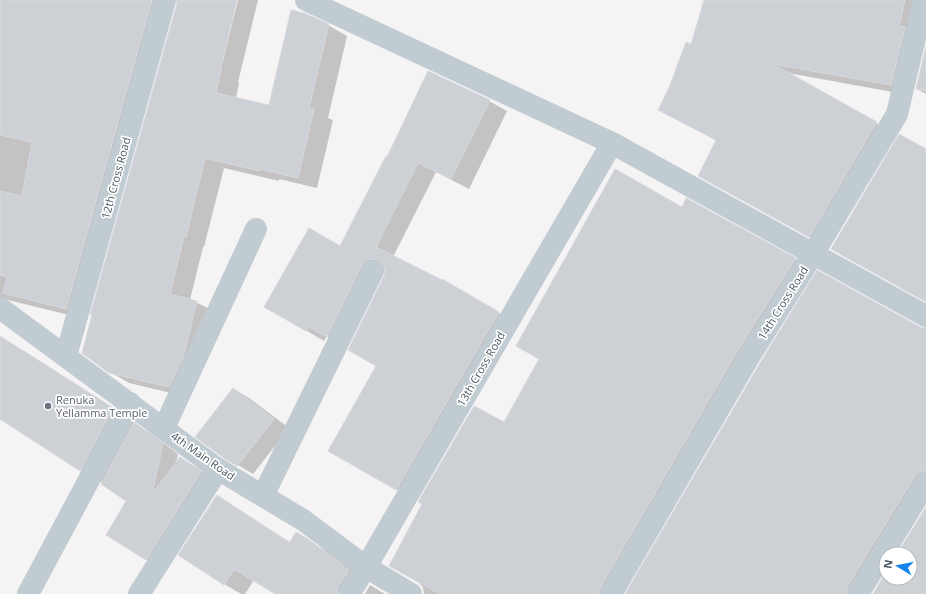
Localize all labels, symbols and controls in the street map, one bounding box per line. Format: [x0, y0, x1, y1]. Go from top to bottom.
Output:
street label: 12th Cross Road [97, 135, 134, 220]
street label: 14th Cross Road [754, 263, 811, 342]
street label: 13th Cross Road [453, 329, 508, 409]
place label: Renuka Yellamma Temple [56, 392, 147, 420]
marker: Renuka Yellamma Temple [43, 401, 53, 411]
street label: 4th Main Road [168, 428, 238, 483]
north arrow [878, 546, 918, 586]
text: N [879, 558, 896, 570]

